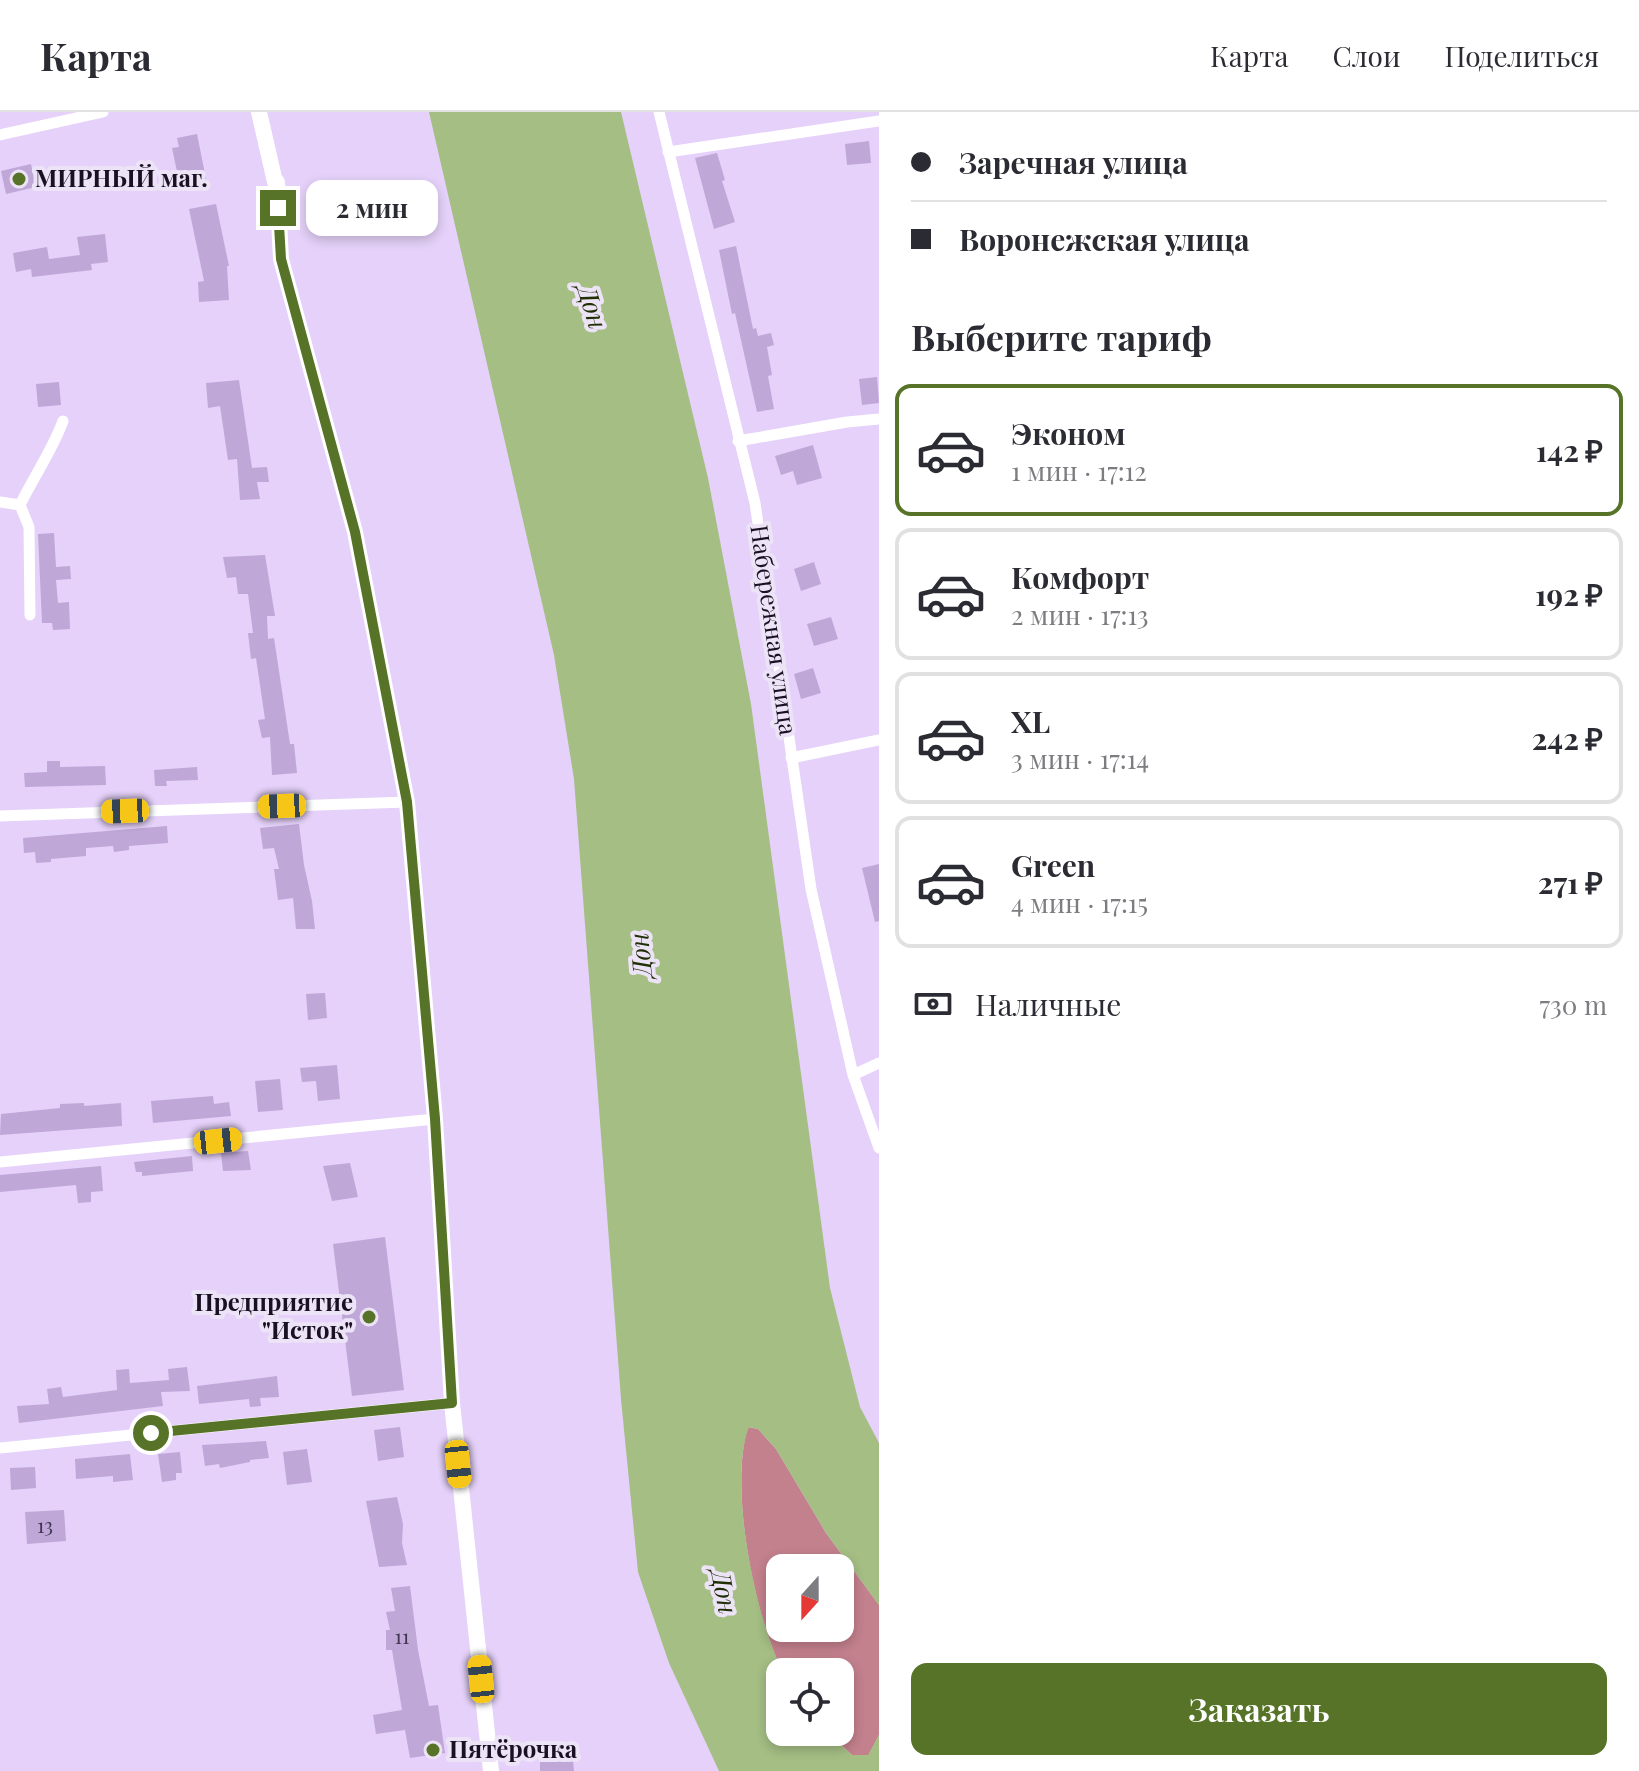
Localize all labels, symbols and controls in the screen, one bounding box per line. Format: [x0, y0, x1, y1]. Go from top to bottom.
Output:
text: Карта [40, 30, 152, 81]
text: Карта [1210, 37, 1289, 74]
text: Слои [1333, 37, 1400, 74]
text: Поделиться [1444, 37, 1599, 74]
text: Заречная улица [959, 142, 1188, 182]
place label: МИРНЫЙ маг. [35, 161, 208, 193]
marker: МИРНЫЙ маг. [10, 170, 28, 188]
callout: 2 мин [306, 180, 438, 236]
route end [260, 190, 296, 226]
text: 2 мин [336, 190, 408, 225]
text: Воронежская улица [959, 219, 1250, 259]
water label: Дон [569, 276, 617, 333]
text: Выберите тариф [911, 312, 1212, 360]
text: Эконом [1011, 413, 1126, 453]
icon: car [915, 414, 987, 486]
text: 142 ₽ [1536, 430, 1603, 470]
text: 1 мин · 17:12 [1011, 453, 1147, 488]
street label: Набережная улица [744, 523, 806, 737]
text: Комфорт [1011, 557, 1149, 597]
icon: car [915, 558, 987, 630]
text: 192 ₽ [1535, 574, 1603, 614]
text: 2 мин · 17:13 [1011, 597, 1148, 632]
text: XL [1011, 701, 1050, 741]
icon: car [915, 702, 987, 774]
text: 242 ₽ [1532, 718, 1603, 758]
text: 3 мин · 17:14 [1011, 741, 1149, 776]
car [258, 793, 306, 819]
car [101, 798, 149, 824]
text: Green [1011, 845, 1095, 885]
icon: car [915, 846, 987, 918]
text: 271 ₽ [1538, 862, 1603, 902]
text: 4 мин · 17:15 [1011, 885, 1148, 920]
water label: Дон [620, 932, 659, 983]
icon: cash [911, 982, 955, 1026]
text: Наличные [975, 984, 1121, 1024]
text: 730 m [1540, 987, 1607, 1022]
car [193, 1127, 243, 1155]
place label: Предприятие "Исток" [194, 1285, 353, 1345]
marker: Предприятие "Исток" [360, 1308, 378, 1326]
route start [133, 1415, 169, 1451]
car [444, 1439, 472, 1489]
house number: 13 [37, 1511, 53, 1538]
north arrow [766, 1554, 854, 1642]
map controls [766, 1554, 854, 1746]
water label: Дон [703, 1563, 747, 1617]
house number: 11 [395, 1622, 409, 1649]
car [467, 1654, 495, 1704]
button: locate [766, 1658, 854, 1746]
button: Заказать [911, 1663, 1607, 1755]
place label: Пятёрочка [449, 1732, 578, 1764]
marker: Пятёрочка [424, 1741, 442, 1759]

